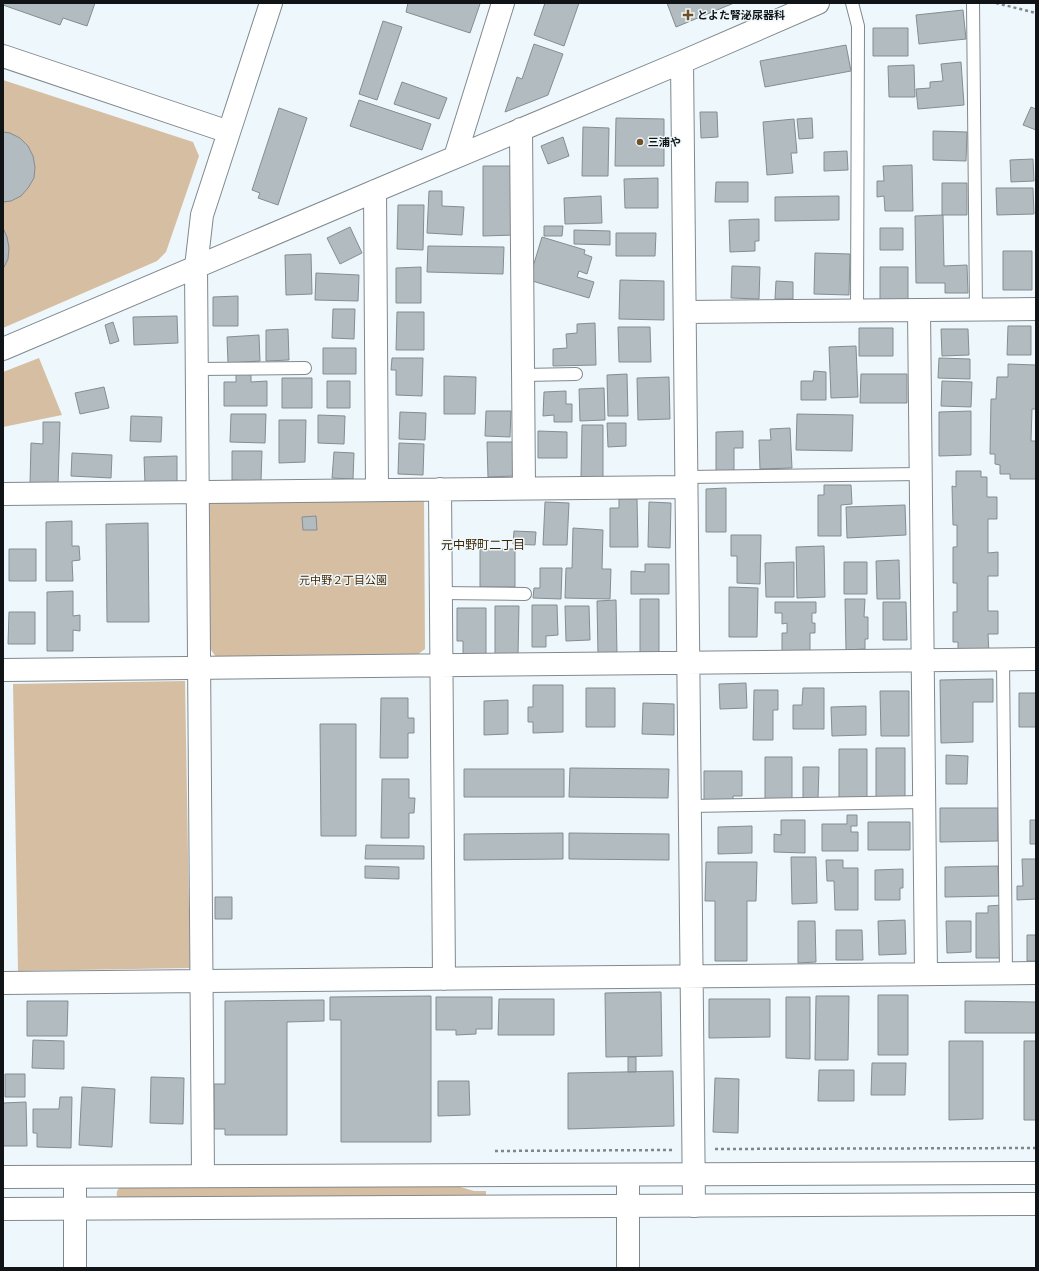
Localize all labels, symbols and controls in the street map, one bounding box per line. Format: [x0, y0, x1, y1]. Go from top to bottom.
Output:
place label: とよた腎泌尿器科 [697, 7, 785, 22]
marker: とよた腎泌尿器科 [682, 9, 694, 21]
place label: 三浦や [648, 134, 681, 149]
marker: 三浦や [635, 137, 645, 147]
district label: 元中野町二丁目 [441, 536, 525, 553]
park label: 元中野２丁目公園 [299, 572, 387, 587]

